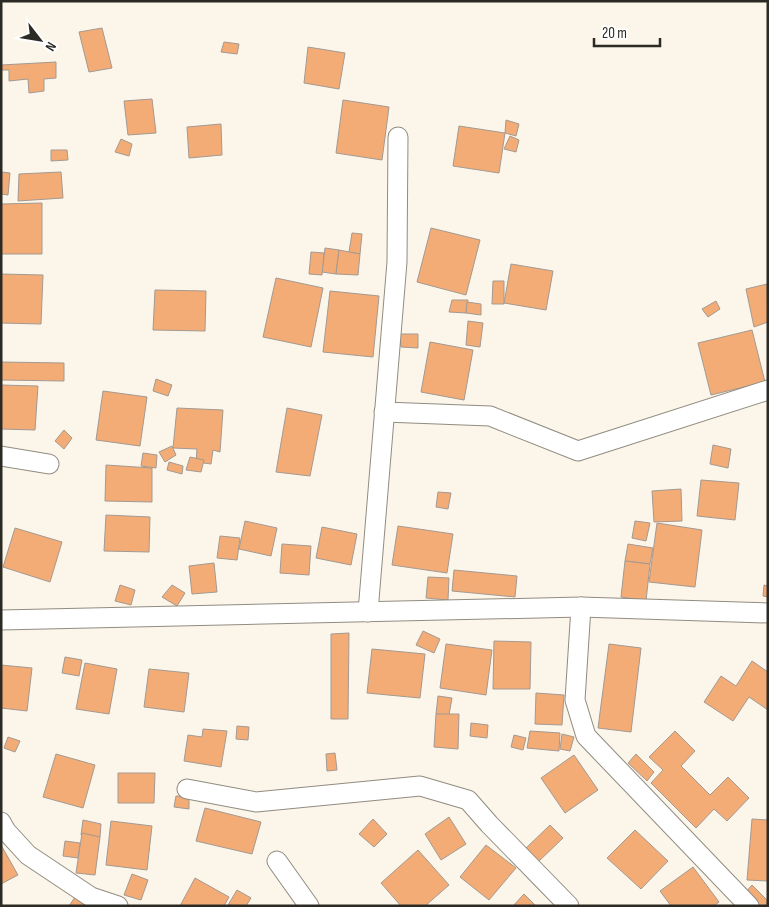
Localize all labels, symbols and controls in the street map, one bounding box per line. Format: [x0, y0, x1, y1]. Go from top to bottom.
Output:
north arrow [15, 15, 65, 65]
scale bar [594, 15, 660, 47]
text: 20 m [602, 24, 627, 43]
text: N [42, 39, 60, 54]

